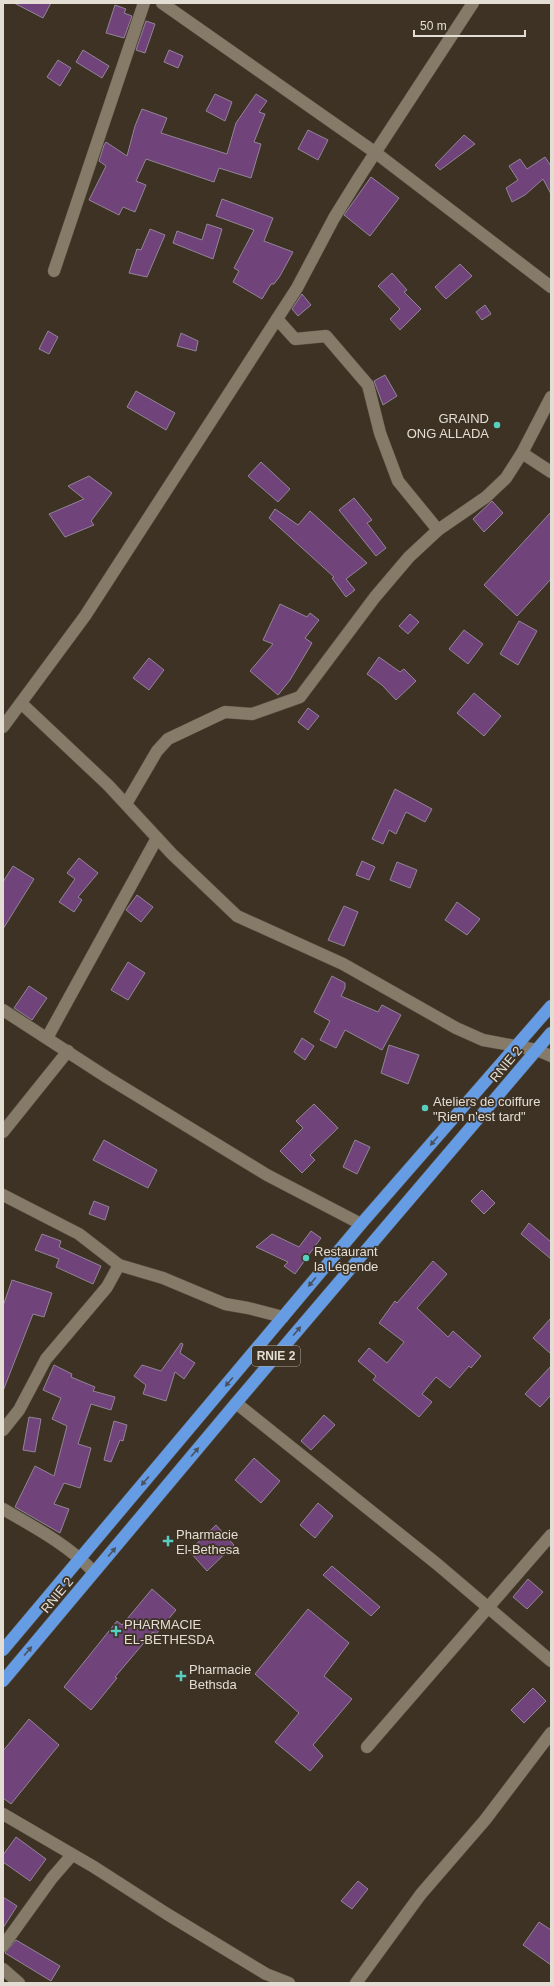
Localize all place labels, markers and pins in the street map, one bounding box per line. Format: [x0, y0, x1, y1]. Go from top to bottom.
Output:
place label: GRAIND ONG ALLADA [407, 411, 489, 441]
marker: GRAIND ONG ALLADA [492, 420, 502, 430]
place label: Ateliers de coiffure "Rien n'est tard" [433, 1094, 540, 1124]
marker: Ateliers de coiffure "Rien n'est tard" [420, 1103, 430, 1113]
place label: Restaurant la Légende [314, 1244, 378, 1274]
marker: Restaurant la Légende [301, 1253, 311, 1263]
place label: Pharmacie El-Bethesa [176, 1527, 240, 1557]
marker: Pharmacie El-Bethesa [163, 1536, 173, 1546]
place label: PHARMACIE EL-BETHESDA [124, 1617, 215, 1647]
marker: PHARMACIE EL-BETHESDA [111, 1626, 121, 1636]
place label: Pharmacie Bethsda [189, 1662, 251, 1692]
marker: Pharmacie Bethsda [176, 1671, 186, 1681]

